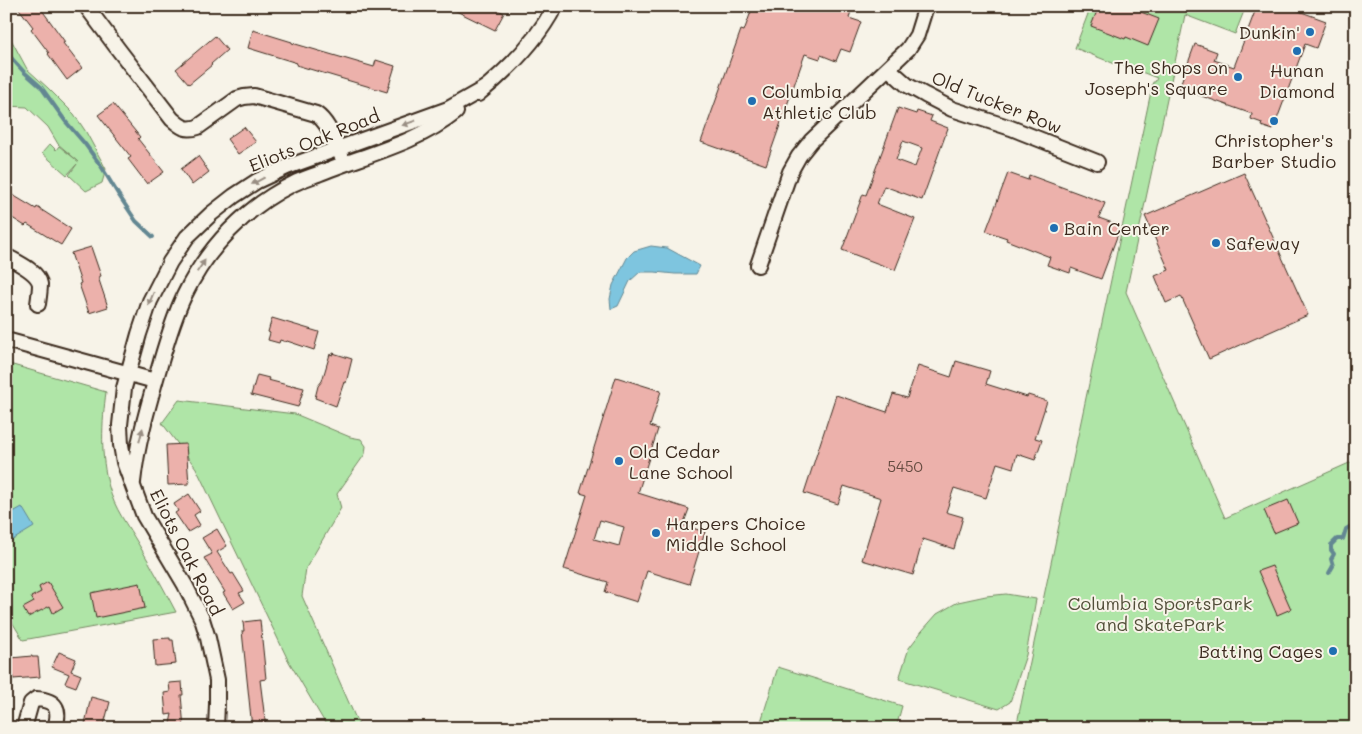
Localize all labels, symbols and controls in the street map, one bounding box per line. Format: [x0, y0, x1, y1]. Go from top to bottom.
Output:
place label: Dunkin' [1239, 20, 1300, 44]
marker: Dunkin' [1304, 26, 1316, 38]
marker: Hunan Diamond [1291, 45, 1303, 57]
place label: The Shops on Joseph's Square [1085, 55, 1228, 100]
place label: Hunan Diamond [1259, 58, 1335, 103]
street label: Old Tucker Row [928, 65, 1066, 139]
marker: The Shops on Joseph's Square [1232, 71, 1244, 83]
place label: Columbia Athletic Club [762, 79, 877, 124]
marker: Columbia Athletic Club [746, 95, 758, 107]
street label: Eliots Oak Road [245, 103, 383, 177]
marker: Christopher's Barber Studio [1268, 115, 1280, 127]
one-way arrow [401, 119, 416, 127]
place label: Christopher's Barber Studio [1212, 128, 1336, 173]
one-way arrow [251, 177, 264, 186]
place label: Bain Center [1064, 216, 1170, 240]
marker: Bain Center [1048, 222, 1060, 234]
place label: Safeway [1226, 231, 1300, 255]
marker: Safeway [1210, 237, 1222, 249]
one-way arrow [196, 259, 206, 273]
one-way arrow [147, 292, 155, 306]
one-way arrow [138, 427, 146, 442]
place label: Old Cedar Lane School [629, 439, 733, 484]
marker: Old Cedar Lane School [613, 455, 625, 467]
house number: 5450 [887, 456, 923, 476]
street label: Eliots Oak Road [145, 485, 229, 619]
place label: Harpers Choice Middle School [666, 511, 806, 556]
marker: Harpers Choice Middle School [650, 527, 662, 539]
park label: Columbia SportsPark and SkatePark [1068, 591, 1252, 636]
place label: Batting Cages [1199, 639, 1323, 663]
marker: Batting Cages [1327, 645, 1339, 657]

